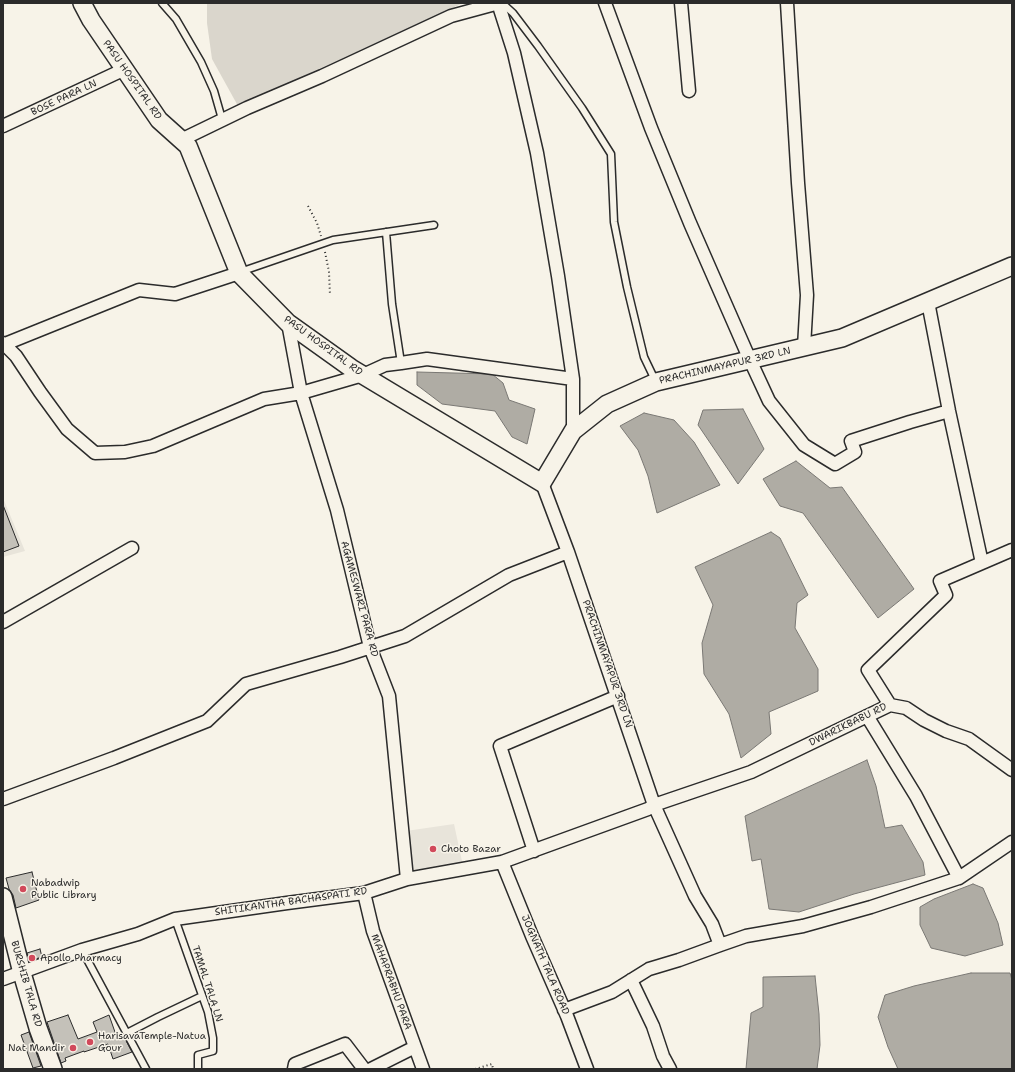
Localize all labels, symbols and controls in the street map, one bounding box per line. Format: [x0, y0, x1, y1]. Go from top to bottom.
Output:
street label: PASU HOSPITAL RD [100, 38, 164, 122]
street label: BOSE PARA LN [29, 77, 99, 119]
street label: PASU HOSPITAL RD [281, 313, 365, 379]
street label: PRACHINMAYAPUR 3RD LN [658, 345, 792, 387]
street label: AGAMESWARI PARA RD [338, 540, 380, 658]
street label: PRACHINMAYAPUR 3RD LN [579, 598, 635, 730]
street label: DWARIKBABU RD [807, 701, 889, 749]
place label: Choto Bazar [441, 843, 501, 855]
marker: Choto Bazar [428, 844, 438, 854]
place label: Nabadwip Public Library [31, 877, 96, 900]
marker: Nabadwip Public Library [18, 884, 28, 894]
street label: SHITIKANTHA BACHASPATI RD [214, 885, 368, 919]
street label: JOGNATH TALA ROAD [519, 913, 571, 1017]
street label: MAHAPRABHU PARA [368, 932, 414, 1032]
street label: BURSHIB TALA RD [8, 939, 44, 1029]
street label: TAMAL TALA LN [189, 944, 225, 1024]
place label: Apollo Pharmacy [40, 952, 122, 964]
marker: Apollo Pharmacy [27, 953, 37, 963]
place label: HarisavaTemple-Natua Gour [98, 1030, 206, 1054]
marker: HarisavaTemple-Natua Gour [85, 1037, 95, 1047]
place label: Nat Mandir [8, 1042, 65, 1054]
marker: Nat Mandir [68, 1043, 78, 1053]

